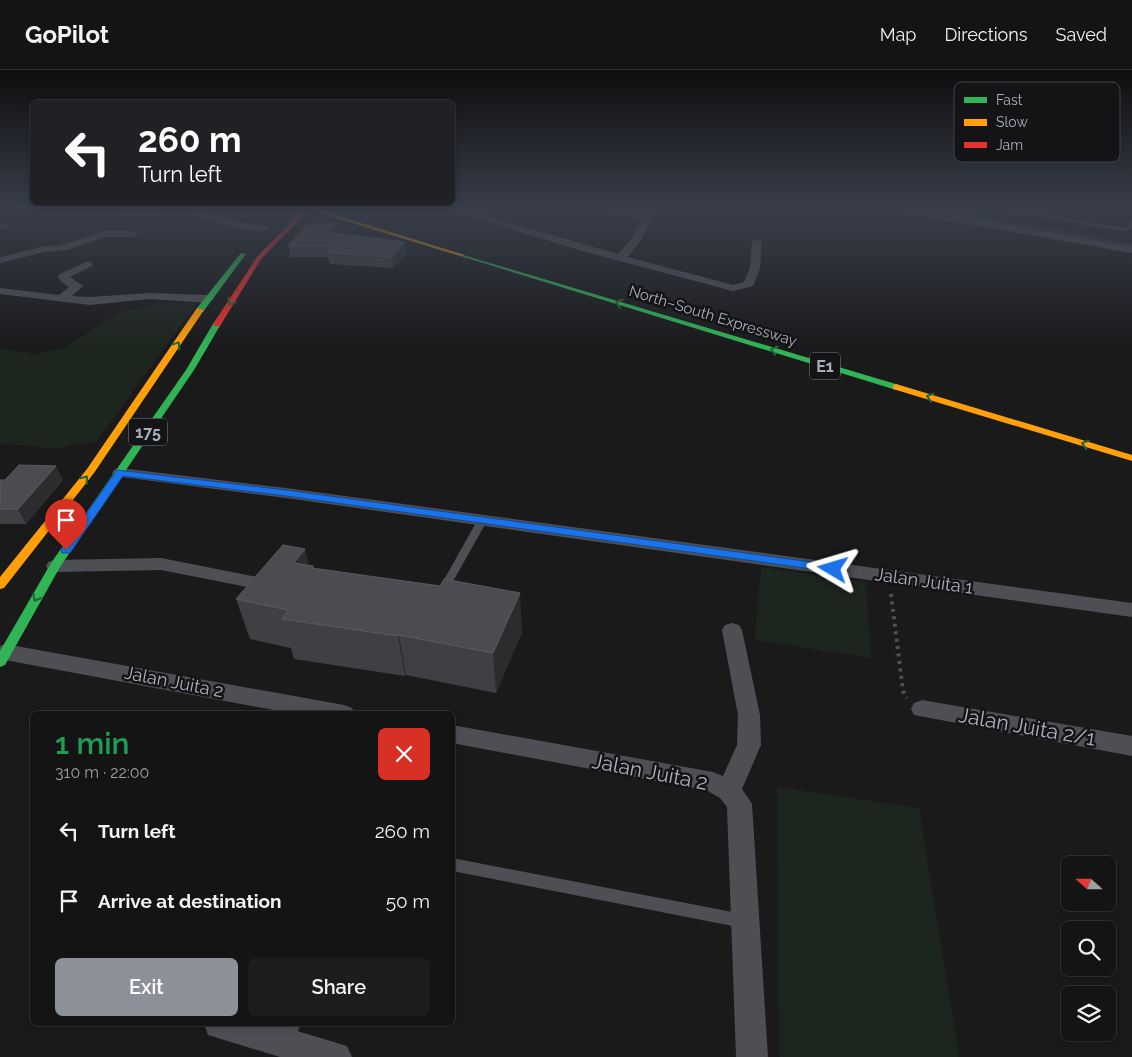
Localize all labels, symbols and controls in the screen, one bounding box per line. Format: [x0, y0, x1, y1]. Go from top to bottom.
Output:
text: GoPilot [25, 20, 109, 49]
text: Map [880, 24, 916, 45]
text: Directions [944, 24, 1028, 45]
text: Saved [1056, 24, 1107, 45]
legend [954, 82, 1120, 162]
text: Fast [996, 92, 1023, 108]
text: Slow [996, 114, 1028, 130]
text: 260 m [138, 119, 241, 160]
icon: left [55, 120, 120, 185]
text: Jam [996, 137, 1023, 153]
text: Turn left [138, 161, 222, 187]
street label: North–South Expressway [627, 282, 799, 350]
one-way arrow [228, 296, 238, 305]
one-way arrow [615, 299, 623, 309]
one-way arrow [171, 341, 180, 351]
one-way arrow [771, 346, 779, 356]
road number: E1 [810, 352, 840, 380]
one-way arrow [926, 393, 934, 403]
road number: 175 [129, 418, 167, 446]
one-way arrow [1082, 440, 1090, 450]
one-way arrow [79, 475, 88, 484]
pin [45, 499, 87, 550]
icon: arrive [52, 506, 80, 534]
position arrow [806, 542, 858, 594]
street label: Jalan Juita 1 [874, 563, 975, 598]
one-way arrow [33, 593, 43, 602]
street label: Jalan Juita 2 [123, 662, 225, 701]
street label: Jalan Juita 2/1 [957, 702, 1098, 751]
text: 1 min [55, 726, 130, 761]
button: close [378, 728, 430, 780]
street label: Jalan Juita 2 [590, 748, 710, 795]
text: 310 m · 22:00 [55, 763, 149, 782]
icon: left [55, 817, 83, 845]
text: Turn left [98, 820, 175, 842]
text: 260 m [375, 820, 430, 842]
north arrow [1061, 856, 1116, 911]
map controls [1061, 856, 1116, 1041]
icon: arrive [55, 887, 83, 915]
text: Arrive at destination [98, 890, 282, 912]
text: 50 m [386, 890, 430, 912]
button: search [1061, 921, 1116, 976]
button: Exit [55, 958, 238, 1016]
button: Share [248, 958, 430, 1016]
button: layers [1061, 986, 1116, 1041]

